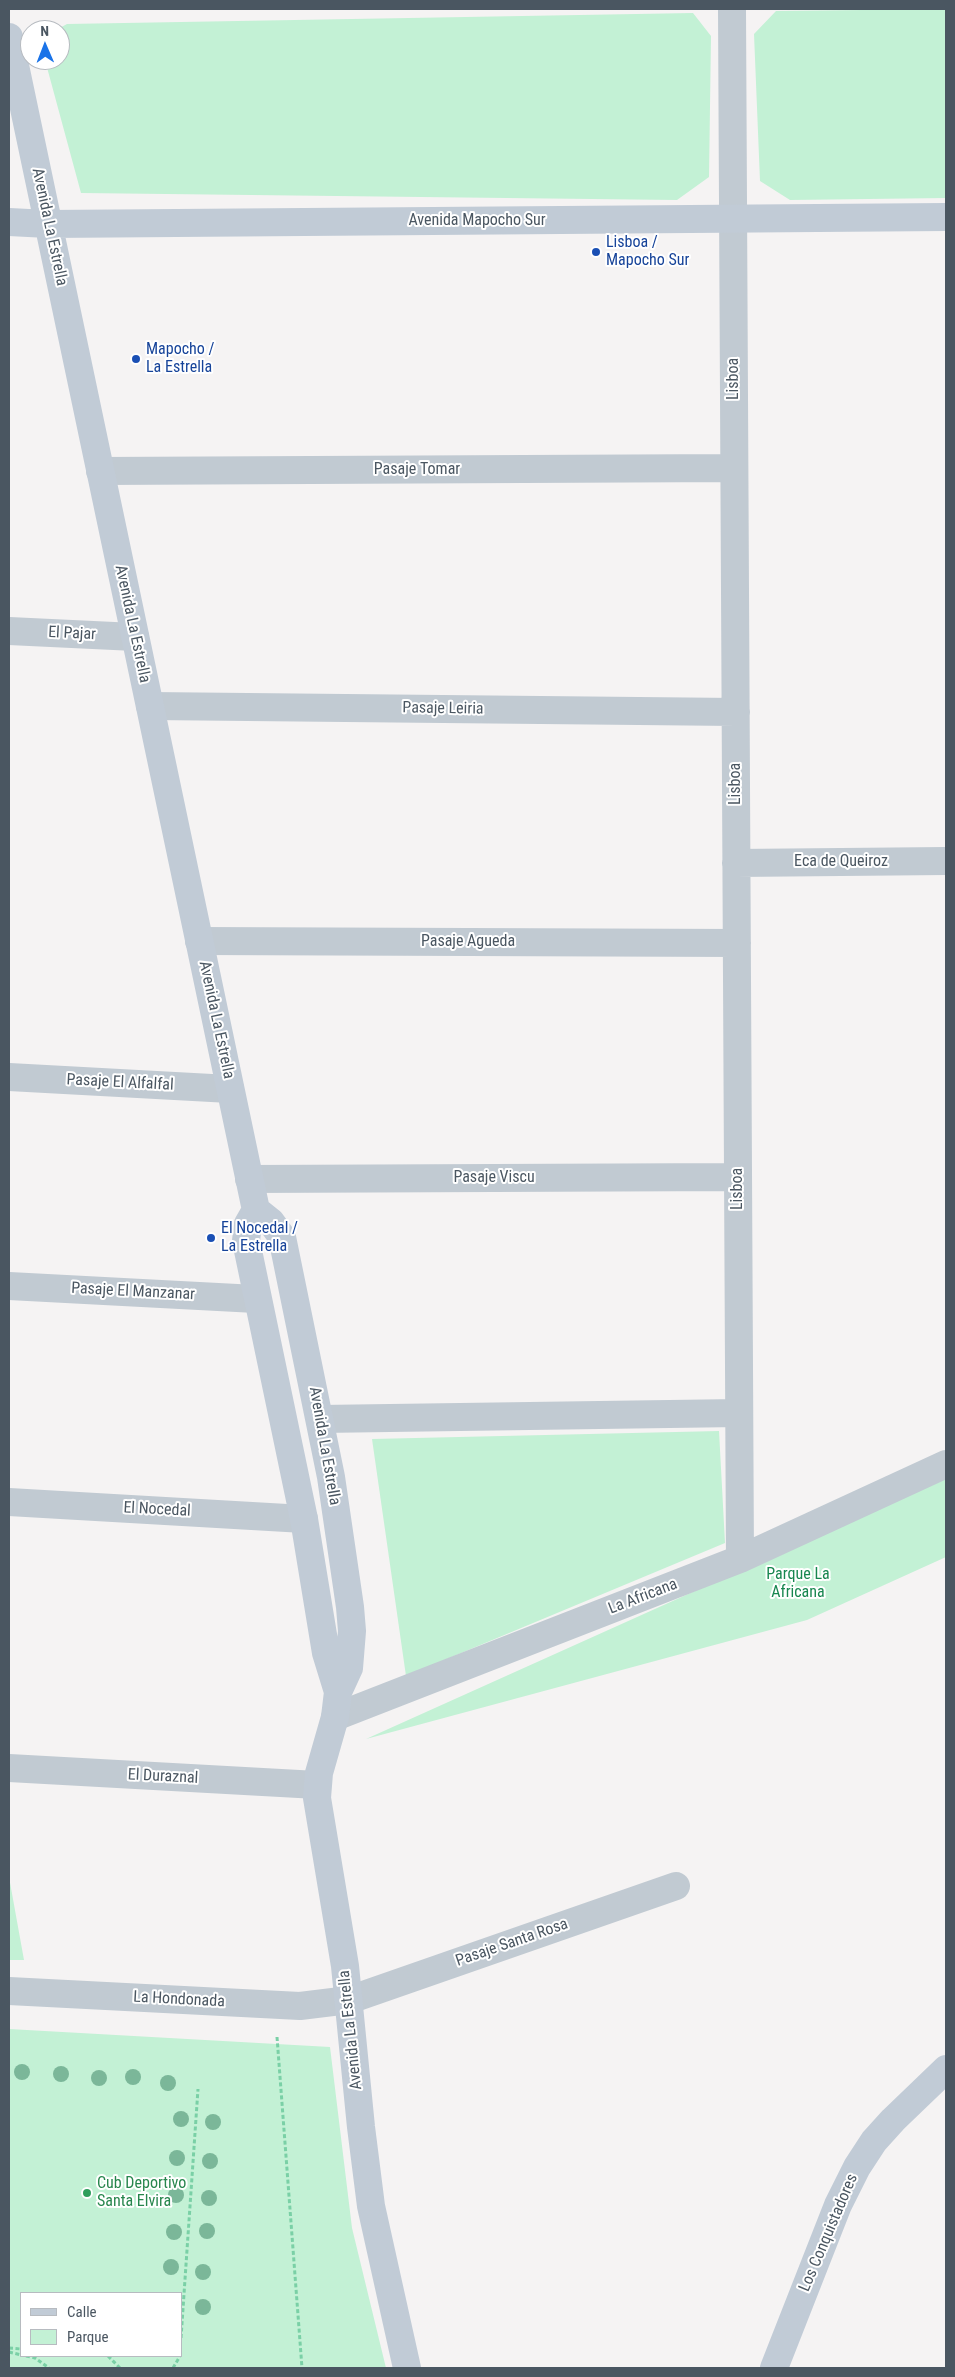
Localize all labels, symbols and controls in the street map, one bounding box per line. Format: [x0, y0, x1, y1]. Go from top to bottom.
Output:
north arrow [20, 20, 70, 70]
text: N [40, 23, 49, 39]
street label: Avenida La Estrella [27, 166, 71, 288]
street label: Avenida Mapocho Sur [408, 211, 546, 231]
place label: Lisboa / Mapocho Sur [606, 233, 689, 271]
marker: Lisboa / Mapocho Sur [590, 246, 602, 258]
place label: Mapocho / La Estrella [146, 340, 214, 378]
marker: Mapocho / La Estrella [130, 353, 142, 365]
street label: Lisboa [724, 358, 744, 400]
street label: Pasaje Tomar [374, 460, 460, 480]
street label: Avenida La Estrella [110, 563, 154, 685]
street label: El Pajar [48, 623, 96, 645]
street label: Pasaje Leiria [402, 699, 484, 719]
street label: Lisboa [726, 763, 746, 805]
street label: Eca de Queiroz [794, 852, 888, 872]
street label: Pasaje Agueda [421, 932, 515, 952]
street label: Avenida La Estrella [194, 959, 238, 1081]
street label: Pasaje El Alfalfal [66, 1071, 174, 1095]
street label: Pasaje Viscu [453, 1168, 535, 1188]
street label: Lisboa [728, 1168, 748, 1210]
place label: El Nocedal / La Estrella [221, 1219, 298, 1257]
marker: El Nocedal / La Estrella [205, 1232, 217, 1244]
street label: Pasaje El Manzanar [71, 1279, 195, 1305]
street label: Avenida La Estrella [304, 1385, 344, 1507]
street label: El Nocedal [123, 1499, 191, 1521]
park label: Parque La Africana [766, 1565, 830, 1603]
street label: La Africana [606, 1575, 680, 1619]
street label: El Duraznal [127, 1766, 199, 1788]
street label: Pasaje Santa Rosa [453, 1915, 571, 1971]
street label: Avenida La Estrella [335, 1969, 367, 2091]
street label: La Hondonada [133, 1988, 225, 2012]
street label: Los Conquistadores [796, 2171, 862, 2295]
place label: Cub Deportivo Santa Elvira [97, 2174, 186, 2212]
marker: Cub Deportivo Santa Elvira [81, 2187, 93, 2199]
legend [20, 2292, 182, 2357]
text: Calle [67, 2303, 97, 2321]
text: Parque [67, 2328, 109, 2346]

